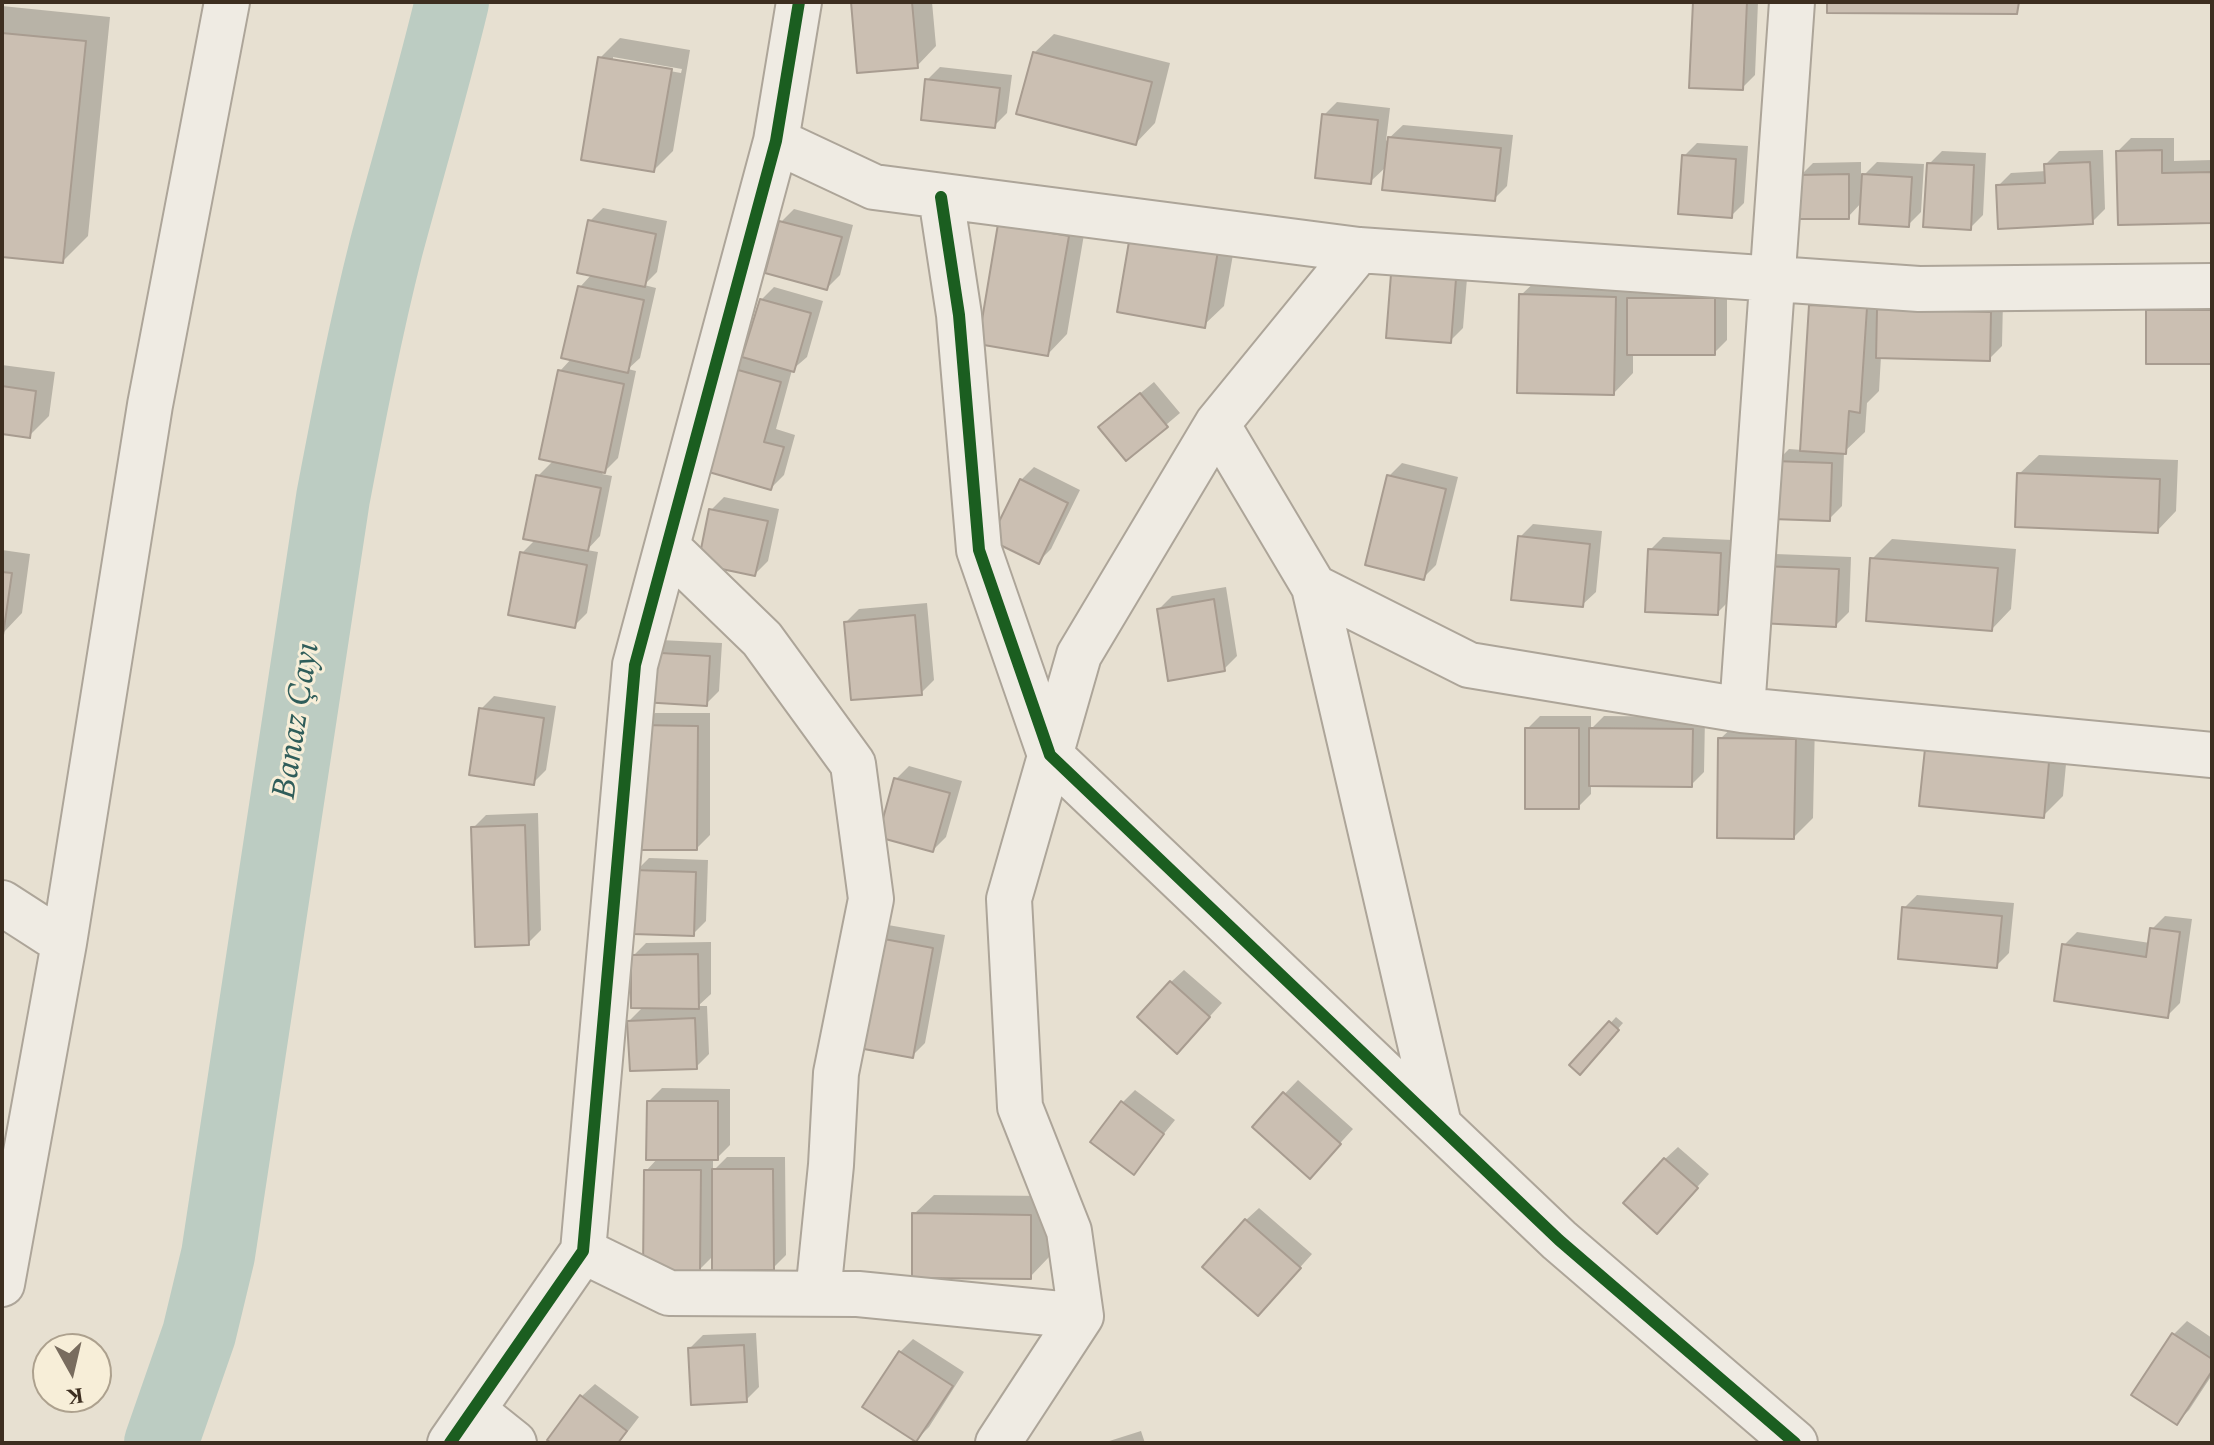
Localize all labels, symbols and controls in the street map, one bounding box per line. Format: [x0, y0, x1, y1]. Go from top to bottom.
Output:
water label: Banaz Çayı [266, 639, 332, 803]
north arrow [32, 1333, 112, 1413]
text: K [64, 1378, 86, 1413]

